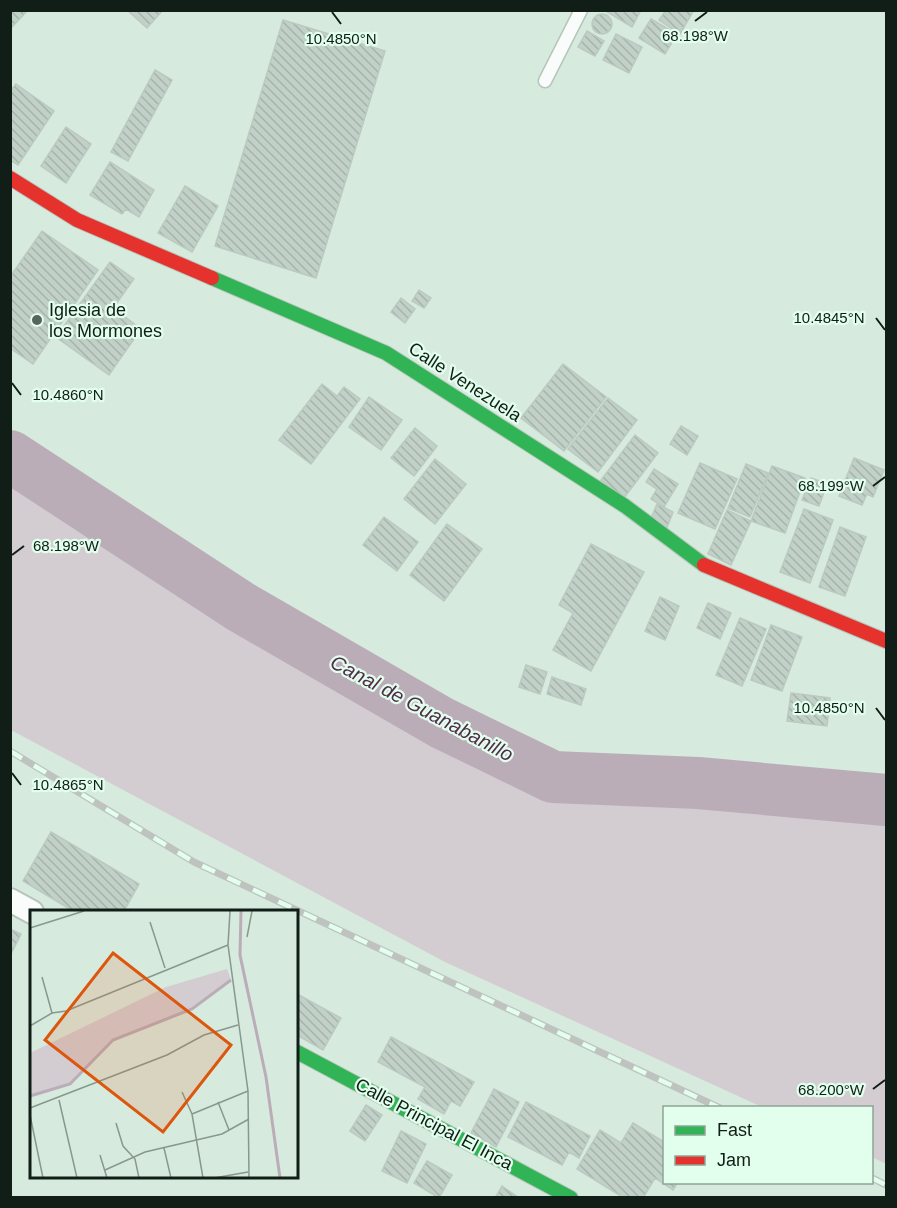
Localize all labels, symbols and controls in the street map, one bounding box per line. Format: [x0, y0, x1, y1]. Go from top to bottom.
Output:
text: 68.198°W [662, 27, 729, 44]
text: 10.4850°N [305, 30, 377, 47]
place label: Iglesia de los Mormones [49, 300, 162, 341]
text: 10.4845°N [793, 309, 865, 326]
marker: Iglesia de los Mormones [30, 313, 44, 327]
street label: Calle Venezuela [405, 338, 526, 426]
text: 10.4860°N [32, 386, 104, 403]
text: 68.199°W [798, 477, 865, 494]
text: 68.198°W [33, 537, 100, 554]
water label: Canal de Guanabanillo [327, 651, 517, 765]
text: 10.4850°N [793, 699, 865, 716]
text: 10.4865°N [32, 776, 104, 793]
inset map [30, 910, 298, 1178]
street label: Calle Principal El Inca [352, 1074, 517, 1174]
text: 68.200°W [798, 1081, 865, 1098]
legend [663, 1106, 873, 1184]
text: Fast [717, 1120, 752, 1140]
text: Jam [717, 1150, 751, 1170]

